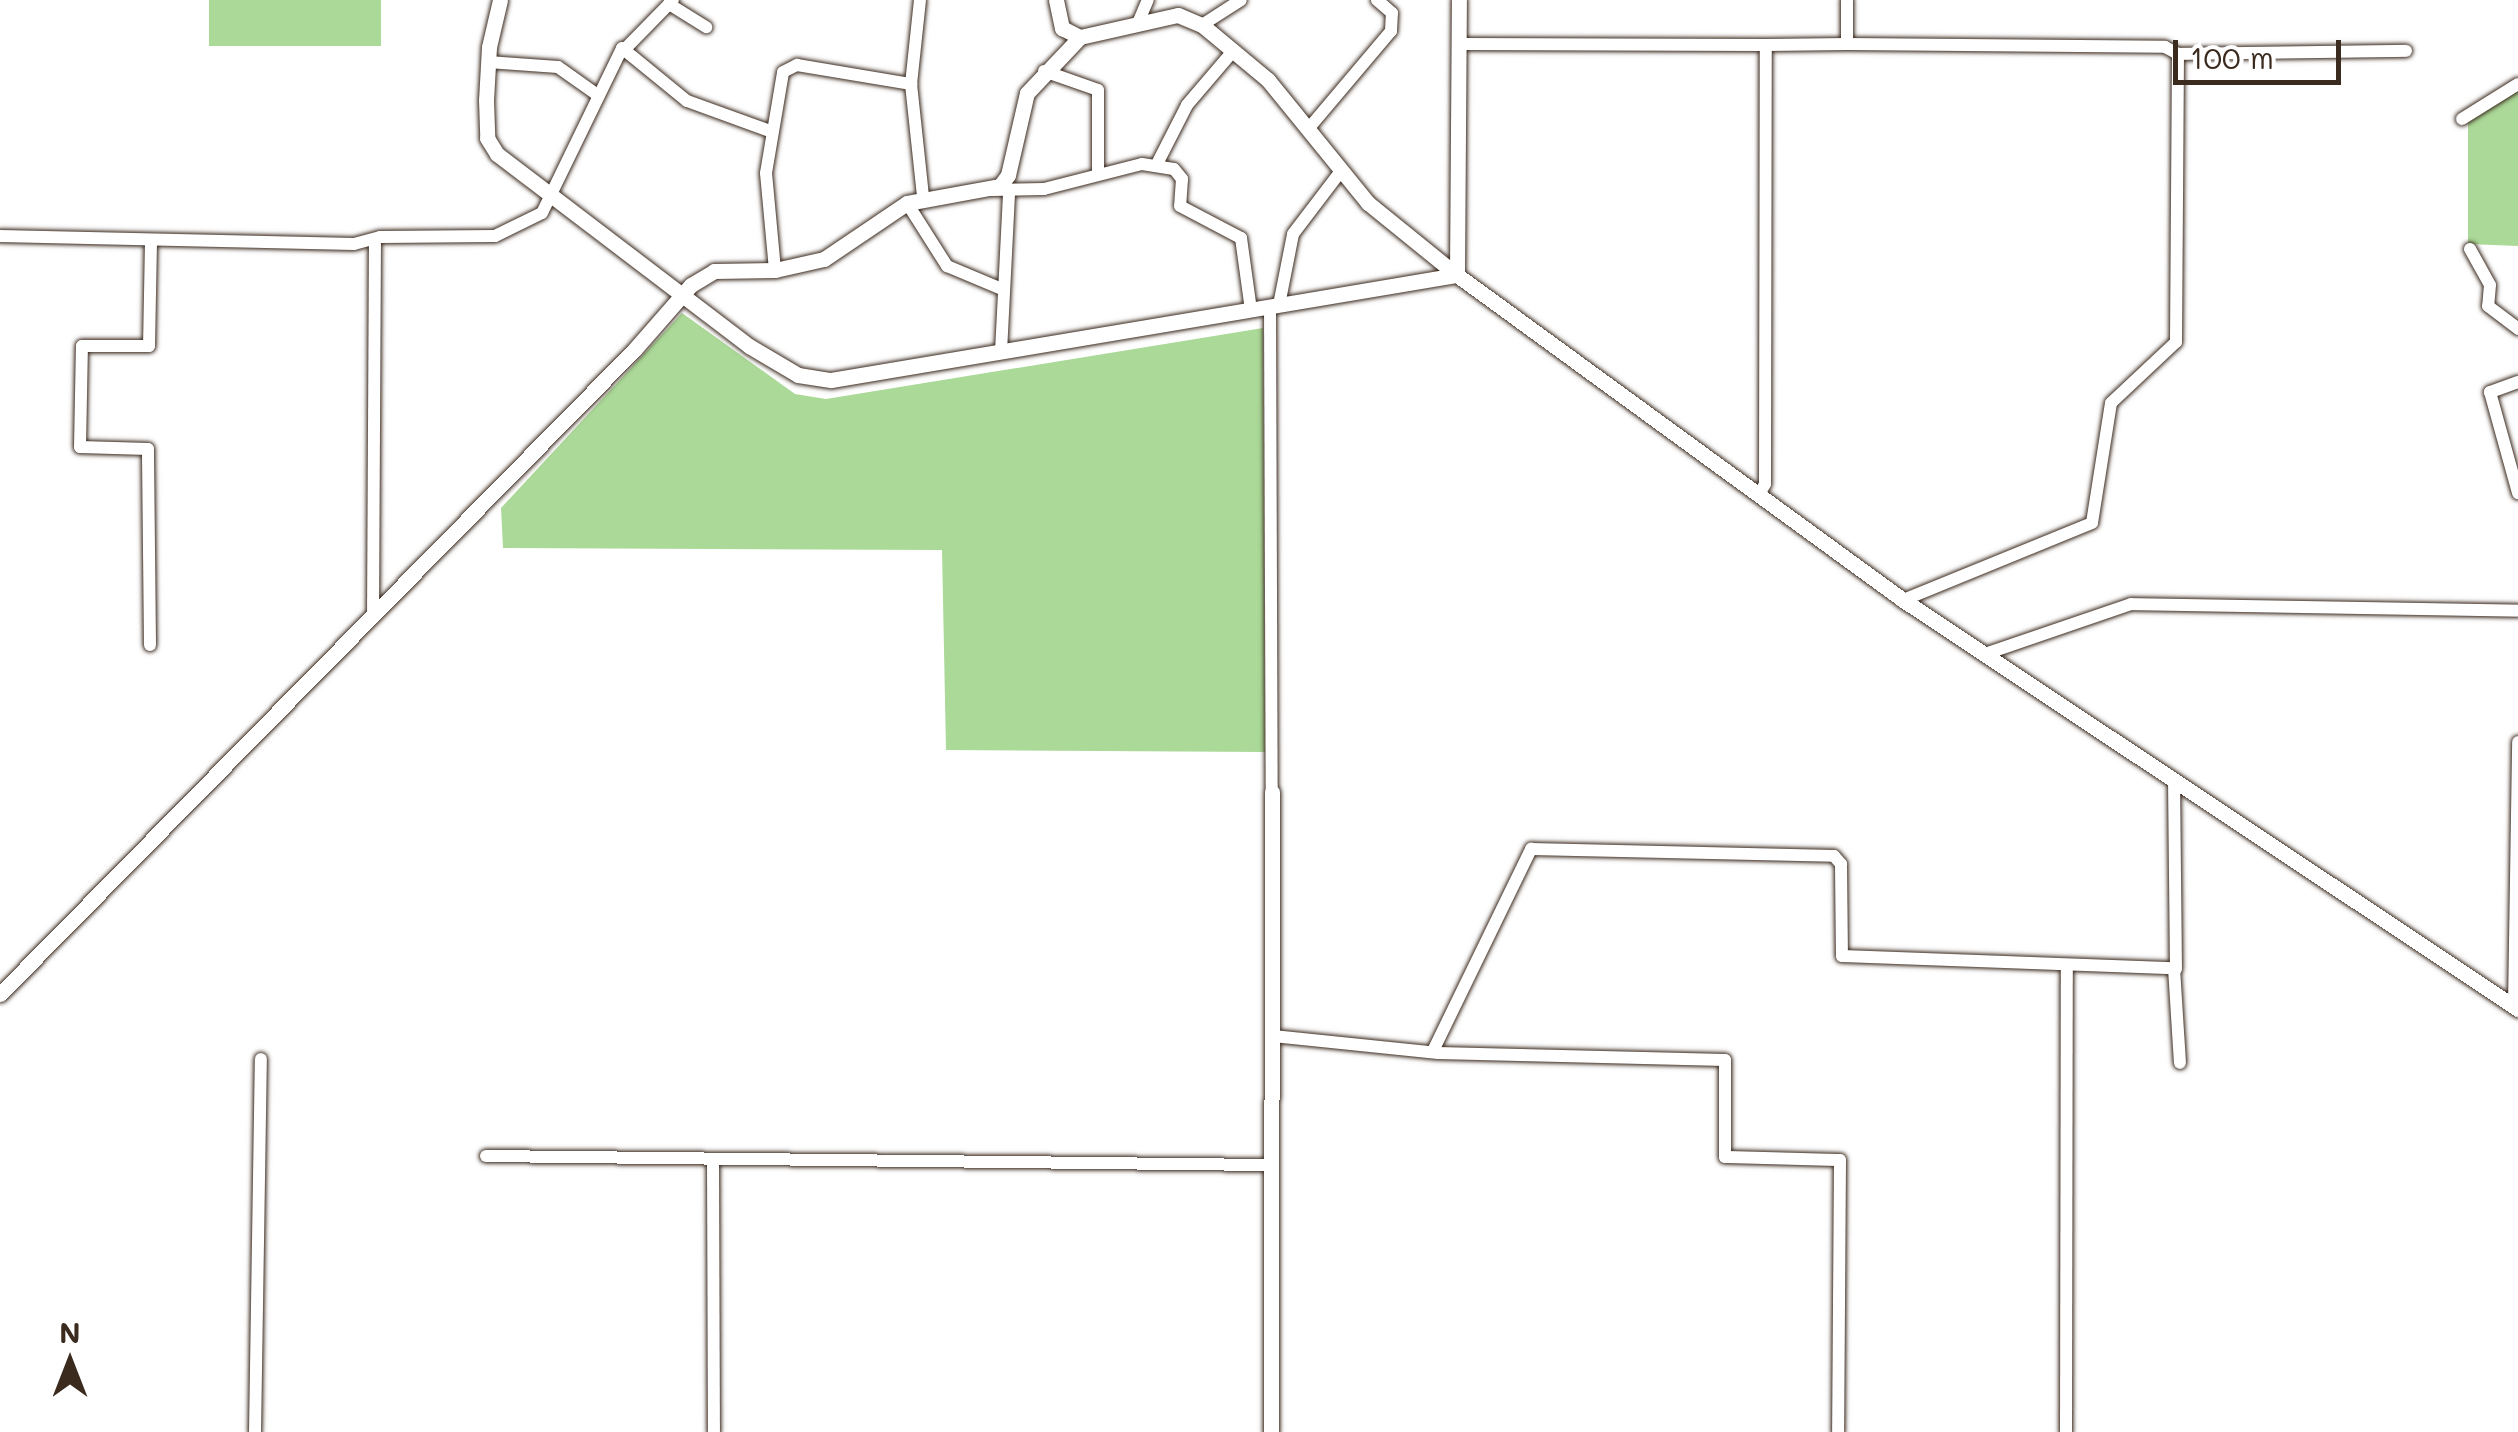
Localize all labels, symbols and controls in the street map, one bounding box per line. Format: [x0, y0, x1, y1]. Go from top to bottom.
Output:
scale bar [2178, 20, 2346, 82]
text: 100 m [2190, 37, 2274, 77]
north arrow [20, 1312, 120, 1412]
text: N [59, 1314, 81, 1350]

